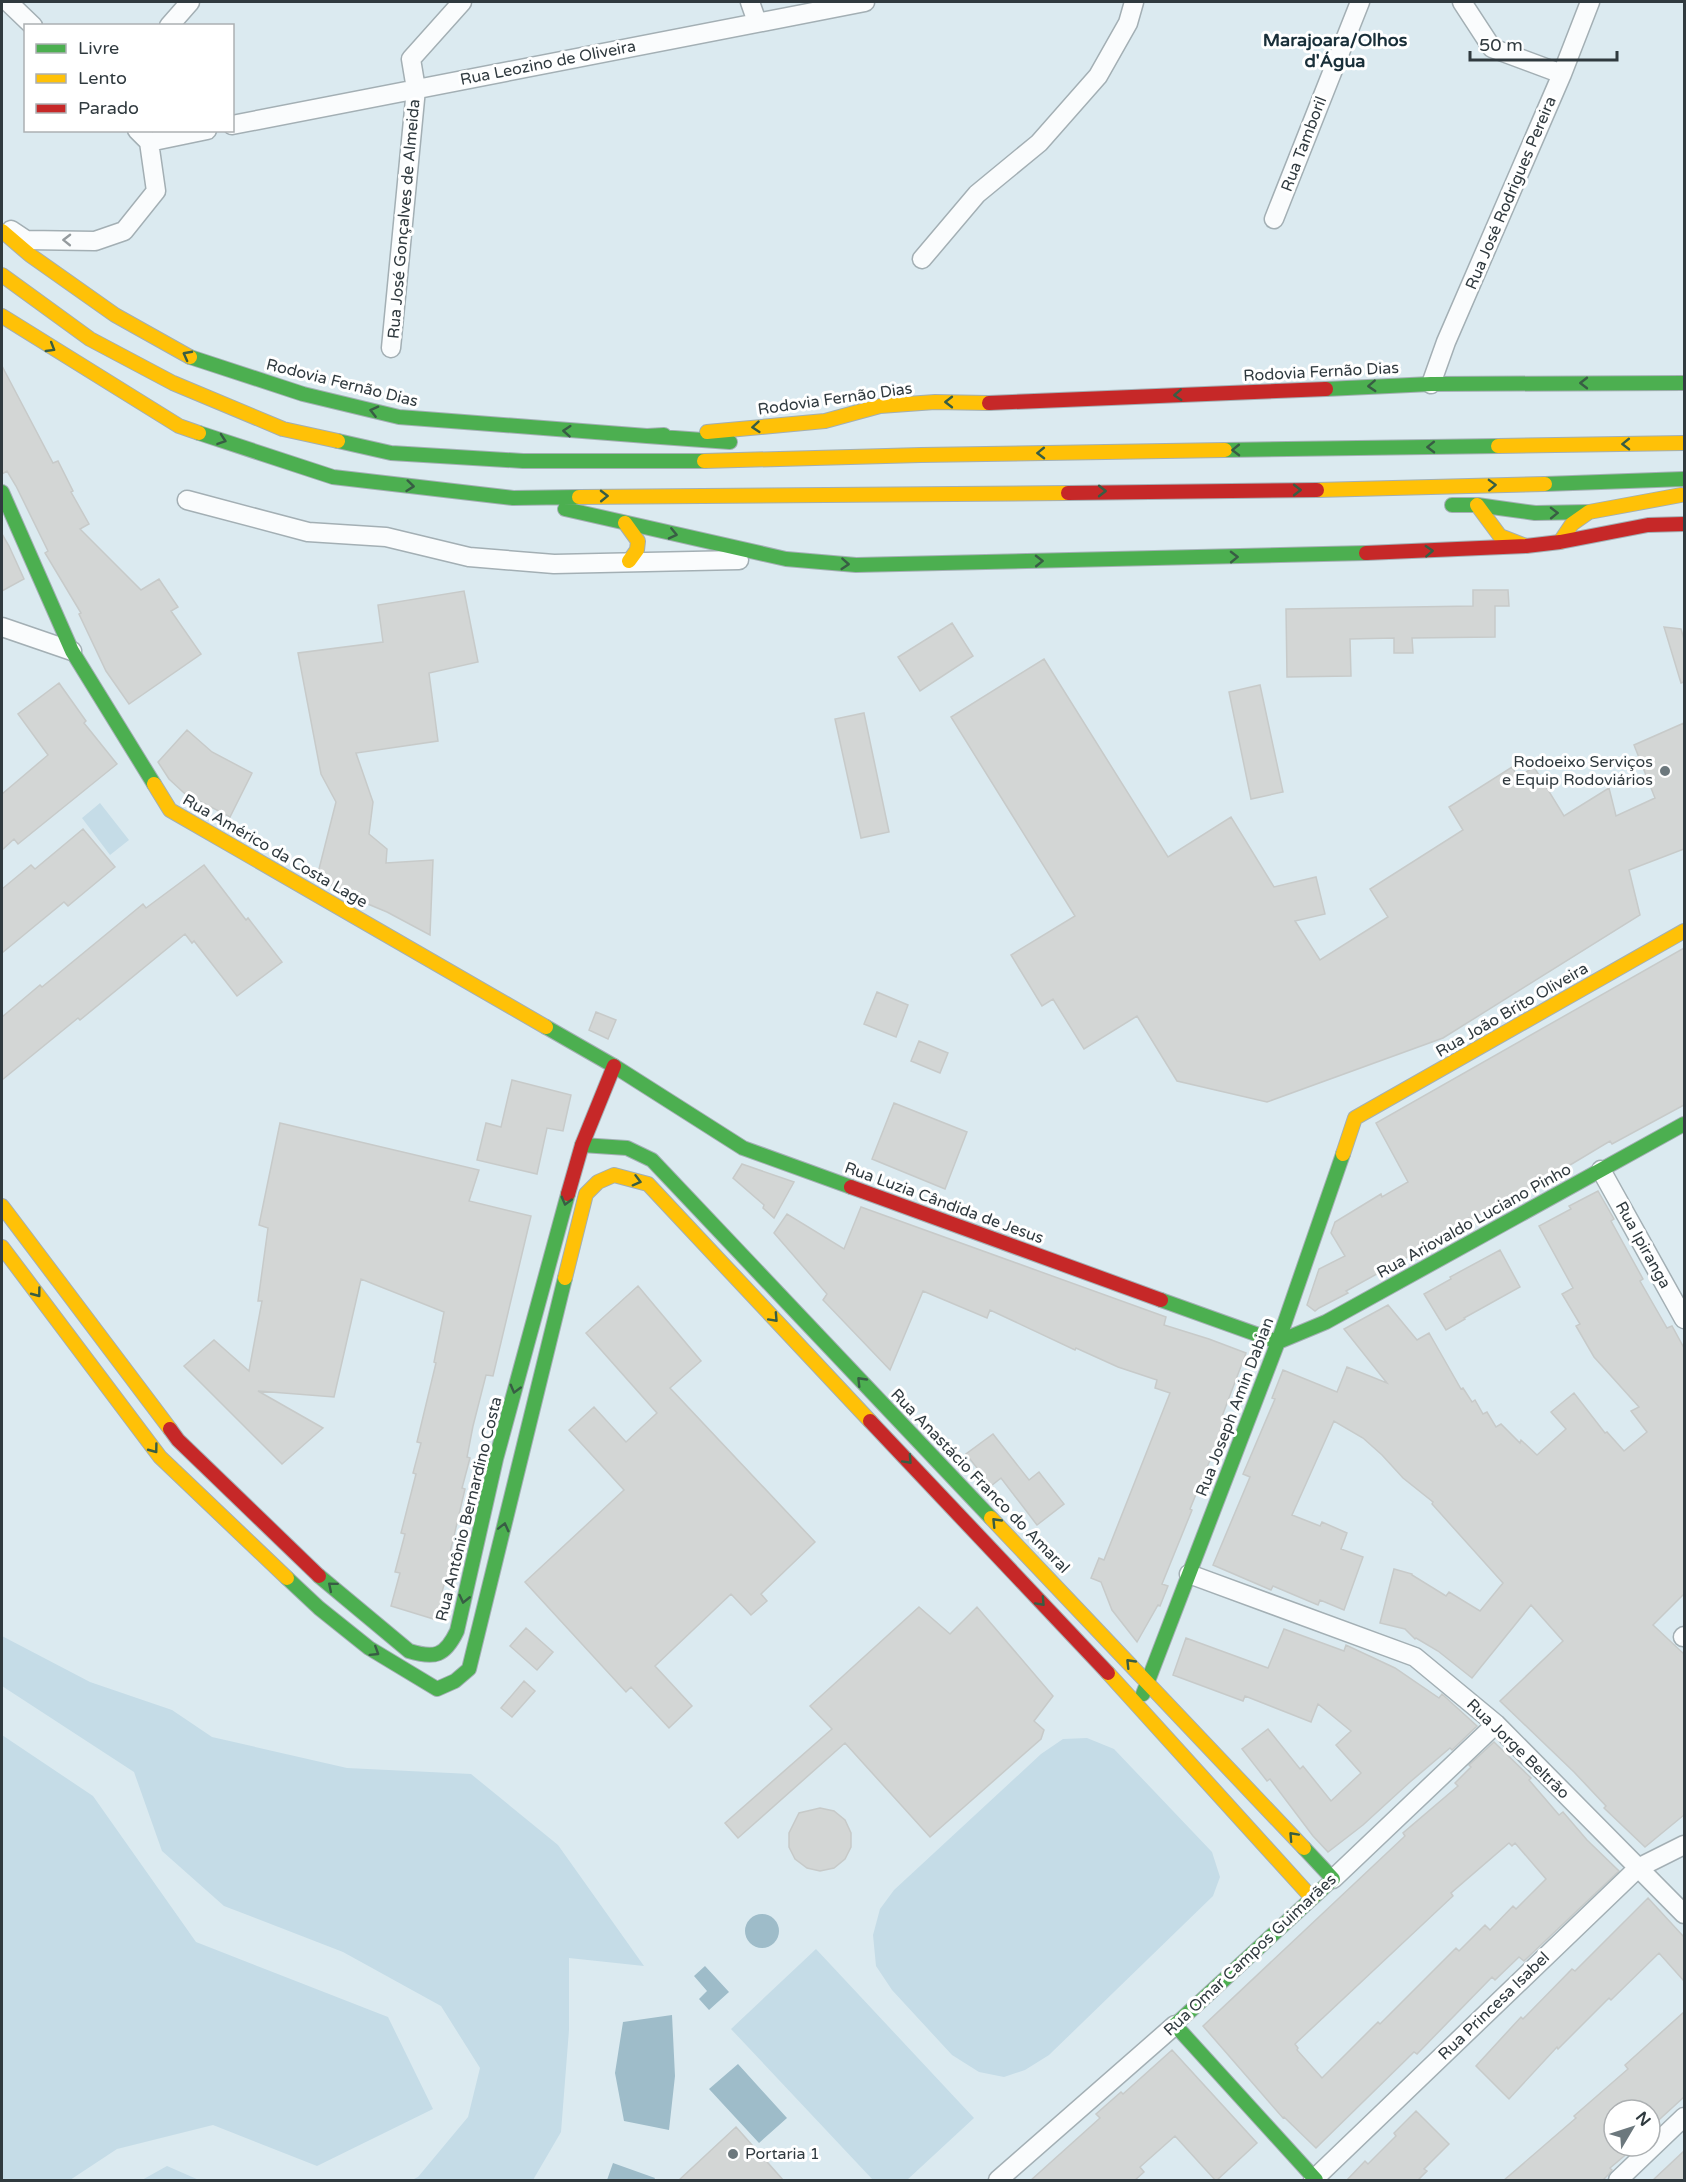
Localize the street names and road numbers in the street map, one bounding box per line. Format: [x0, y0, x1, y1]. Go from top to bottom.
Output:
street label: Rua Leozino de Oliveira [458, 36, 638, 90]
street label: Rua José Rodrigues Pereira [1461, 93, 1561, 293]
street label: Rua Tamboril [1277, 94, 1331, 194]
street label: Rua José Gonçalves de Almeida [384, 98, 424, 340]
street label: Rodovia Fernão Dias [264, 354, 420, 412]
street label: Rodovia Fernão Dias [1243, 358, 1399, 386]
street label: Rodovia Fernão Dias [756, 378, 914, 420]
street label: Rua Américo da Costa Lage [179, 790, 371, 912]
street label: Rua João Brito Oliveira [1432, 958, 1592, 1062]
street label: Rua Luzia Cândida de Jesus [842, 1158, 1046, 1248]
street label: Rua Ariovaldo Luciano Pinho [1373, 1159, 1575, 1283]
street label: Rua Ipiranga [1611, 1198, 1675, 1292]
street label: Rua Joseph Amin Dabian [1192, 1315, 1278, 1499]
street label: Rua Anastácio Franco do Amaral [886, 1384, 1074, 1578]
street label: Rua Antônio Bernardino Costa [431, 1395, 507, 1623]
street label: Rua Jorge Beltrão [1462, 1695, 1574, 1803]
street label: Rua Omar Campos Guimarães [1159, 1870, 1341, 2040]
street label: Rua Princesa Isabel [1434, 1948, 1554, 2064]

